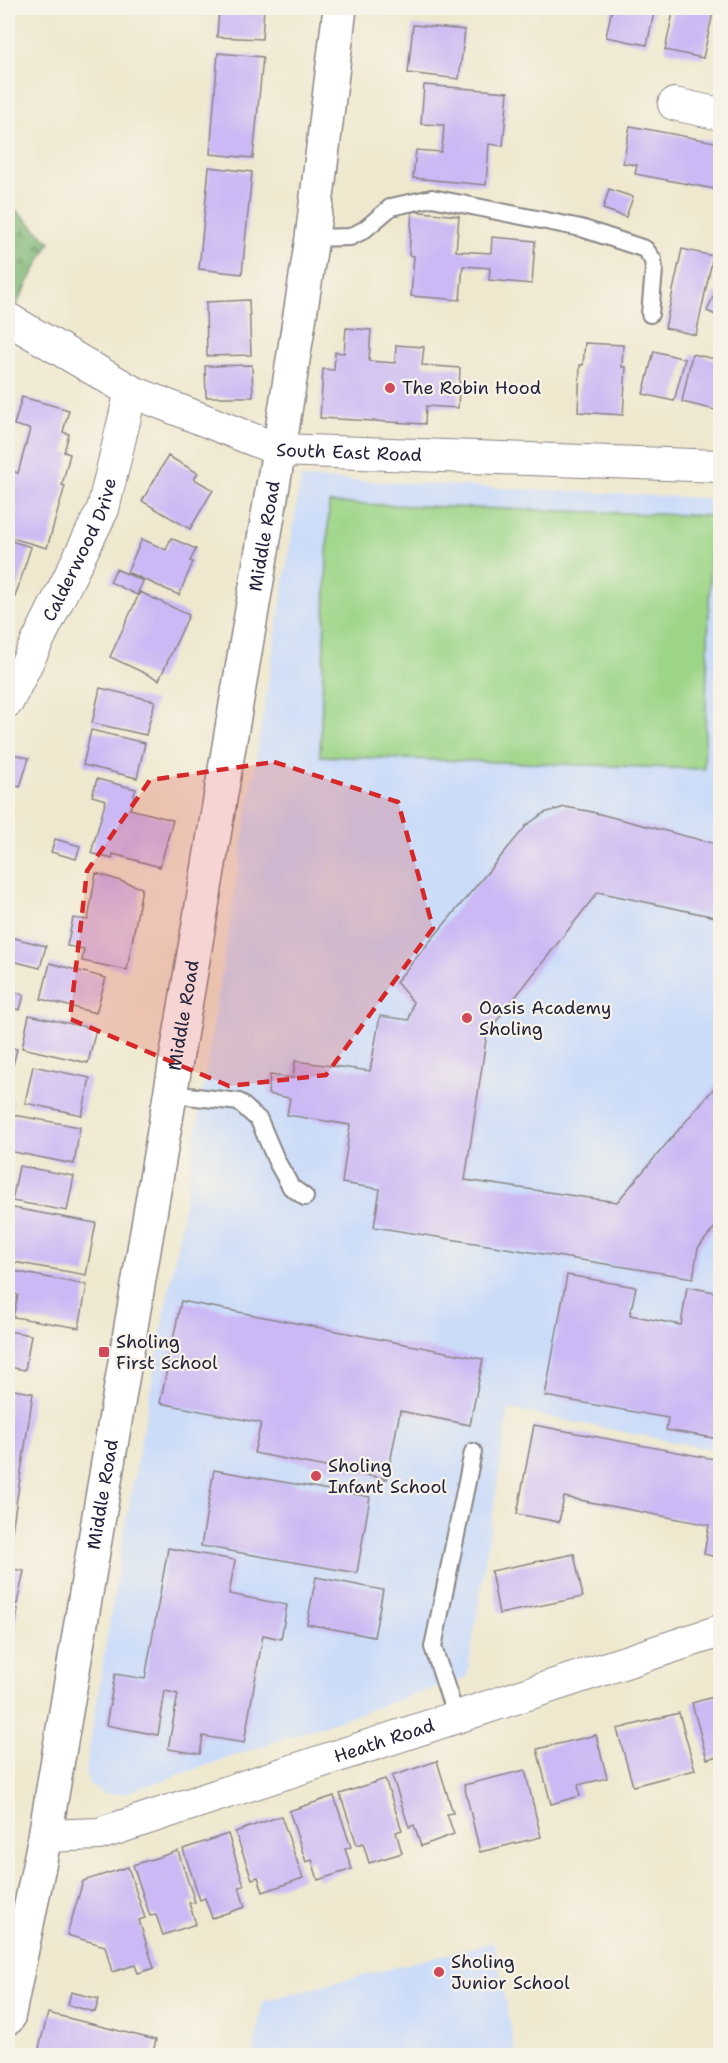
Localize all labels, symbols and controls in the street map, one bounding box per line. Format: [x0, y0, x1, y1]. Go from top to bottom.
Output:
place label: The Robin Hood [402, 376, 541, 400]
marker: The Robin Hood [383, 381, 397, 395]
street label: South East Road [276, 438, 422, 467]
street label: Calderwood Drive [37, 475, 122, 626]
street label: Middle Road [243, 479, 286, 593]
street label: Middle Road [162, 958, 205, 1072]
place label: Oasis Academy Sholing [479, 996, 611, 1041]
marker: Oasis Academy Sholing [460, 1011, 474, 1025]
place label: Sholing First School [116, 1330, 218, 1375]
marker: Sholing First School [97, 1345, 111, 1359]
street label: Middle Road [82, 1438, 124, 1552]
place label: Sholing Infant School [328, 1454, 447, 1499]
marker: Sholing Infant School [309, 1469, 323, 1483]
street label: Heath Road [331, 1713, 437, 1768]
place label: Sholing Junior School [451, 1950, 570, 1995]
marker: Sholing Junior School [432, 1965, 446, 1979]

